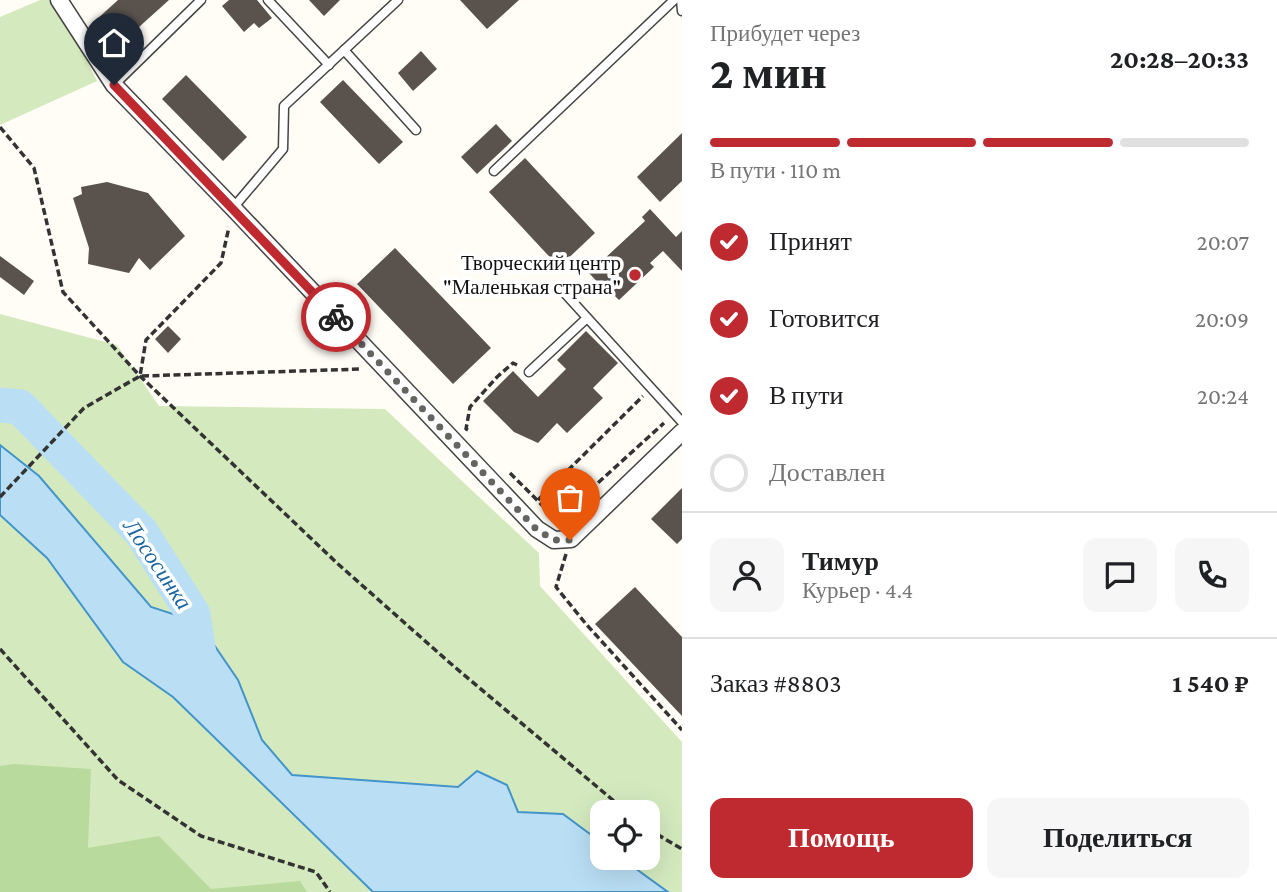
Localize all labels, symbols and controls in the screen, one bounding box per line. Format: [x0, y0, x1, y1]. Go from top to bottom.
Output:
pin [84, 13, 144, 85]
text: Прибудет через [710, 20, 860, 46]
icon: home [95, 24, 133, 62]
text: 20:28–20:33 [1110, 45, 1249, 74]
text: 2 мин [710, 47, 827, 98]
text: В пути · 110 m [710, 157, 841, 183]
icon: check [710, 223, 748, 261]
text: Принят [769, 227, 852, 256]
text: 20:07 [1197, 229, 1249, 255]
place label: Творческий центр "Маленькая страна" [443, 251, 621, 299]
marker: Творческий центр "Маленькая страна" [627, 267, 643, 283]
courier [301, 282, 371, 352]
icon: bike [317, 298, 355, 336]
icon: check [710, 300, 748, 338]
text: Готовится [769, 304, 880, 333]
text: 20:09 [1195, 306, 1249, 332]
icon: check [710, 377, 748, 415]
text: В пути [769, 381, 843, 410]
text: 20:24 [1197, 383, 1249, 409]
text: Доставлен [769, 458, 886, 487]
pin [540, 468, 600, 540]
icon: bag [551, 479, 589, 517]
water label: Лососинка [118, 513, 198, 614]
button: person [710, 538, 784, 612]
button: chat [1083, 538, 1157, 612]
button: phone [1175, 538, 1249, 612]
text: Тимур [802, 547, 879, 576]
text: Курьер · 4.4 [802, 577, 913, 603]
text: Заказ #8803 [710, 669, 842, 698]
text: 1 540 ₽ [1172, 669, 1249, 698]
button: Помощь [710, 798, 973, 878]
button: Поделиться [987, 798, 1249, 878]
map controls [590, 800, 660, 870]
button: locate [590, 800, 660, 870]

